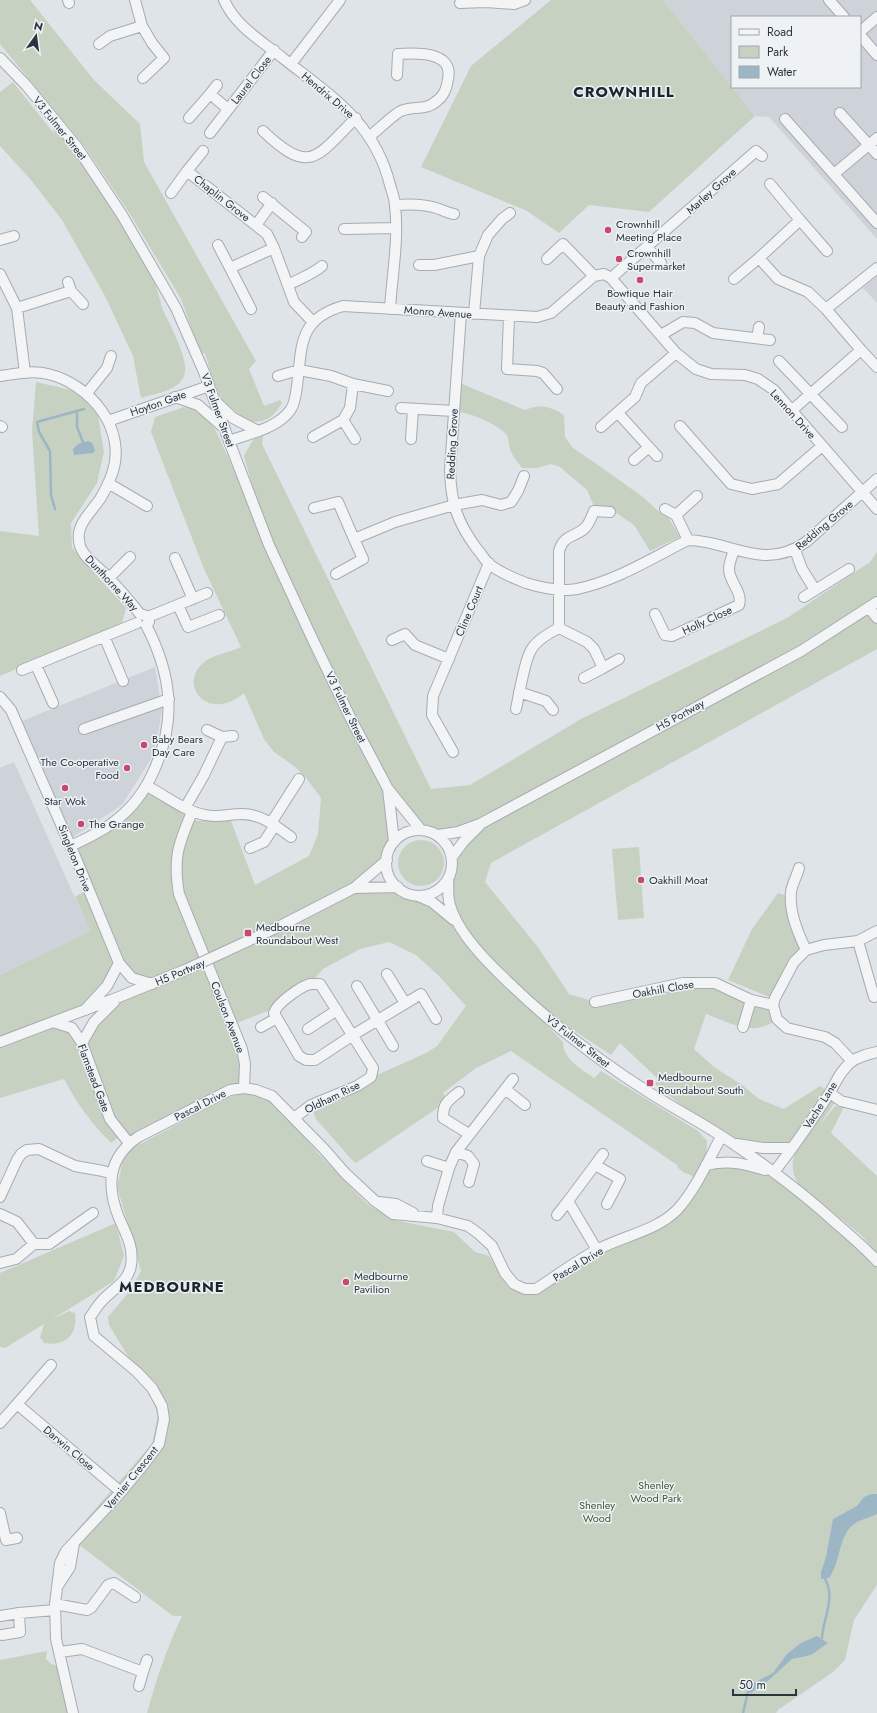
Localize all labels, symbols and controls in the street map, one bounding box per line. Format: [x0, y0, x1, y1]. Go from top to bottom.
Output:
north arrow [16, 16, 56, 56]
legend [731, 16, 861, 88]
text: N [32, 17, 45, 35]
text: Road [767, 23, 793, 41]
text: Park [767, 43, 789, 61]
street label: Laurel Close [227, 52, 275, 108]
text: Water [767, 63, 798, 81]
street label: Hendrix Drive [298, 68, 358, 122]
district label: CROWNHILL [573, 81, 675, 103]
street label: V3 Fulmer Street [29, 93, 91, 164]
street label: Marley Grove [682, 164, 740, 218]
street label: Chaplin Grove [190, 171, 254, 225]
place label: Crownhill Meeting Place [616, 216, 682, 245]
marker: Crownhill Meeting Place [603, 225, 613, 235]
place label: Crownhill Supermarket [627, 245, 685, 274]
marker: Crownhill Supermarket [614, 254, 624, 264]
marker: Bowtique Hair Beauty and Fashion [635, 275, 645, 285]
place label: Bowtique Hair Beauty and Fashion [595, 285, 685, 314]
street label: Monro Avenue [404, 302, 473, 322]
street label: V3 Fulmer Street [197, 371, 239, 450]
street label: Hoyton Gate [128, 386, 189, 420]
street label: Lennon Drive [766, 386, 820, 443]
street label: Redding Grove [442, 408, 462, 480]
street label: Redding Grove [792, 496, 857, 554]
street label: Dunthorne Way [82, 551, 142, 615]
street label: Cline Court [451, 583, 487, 639]
street label: Holly Close [679, 601, 735, 639]
street label: V3 Fulmer Street [322, 669, 370, 746]
street label: H5 Portway [653, 695, 707, 735]
place label: Baby Bears Day Care [152, 731, 204, 760]
marker: Baby Bears Day Care [139, 740, 149, 750]
place label: The Co-operative Food [40, 754, 119, 783]
marker: The Co-operative Food [122, 763, 132, 773]
marker: Star Wok [60, 783, 70, 793]
place label: Star Wok [44, 793, 86, 809]
place label: The Grange [89, 816, 144, 832]
marker: The Grange [76, 819, 86, 829]
street label: Singleton Drive [54, 822, 96, 894]
place label: Oakhill Moat [649, 872, 708, 888]
marker: Oakhill Moat [636, 875, 646, 885]
place label: Medbourne Roundabout West [256, 919, 338, 948]
marker: Medbourne Roundabout West [243, 928, 253, 938]
street label: H5 Portway [152, 954, 208, 990]
street label: Oakhill Close [631, 976, 695, 1002]
street label: Coulson Avenue [207, 979, 249, 1055]
street label: V3 Fulmer Street [542, 1011, 614, 1071]
street label: Flamstead Gate [74, 1042, 114, 1115]
place label: Medbourne Roundabout South [658, 1069, 744, 1098]
street label: Oldham Rise [302, 1077, 363, 1117]
marker: Medbourne Roundabout South [645, 1078, 655, 1088]
street label: Vache Lane [799, 1078, 841, 1132]
street label: Pascal Drive [171, 1085, 229, 1125]
street label: Pascal Drive [550, 1242, 607, 1285]
place label: Medbourne Pavilion [354, 1268, 408, 1297]
district label: MEDBOURNE [119, 1276, 225, 1298]
marker: Medbourne Pavilion [341, 1277, 351, 1287]
street label: Darwin Close [40, 1422, 98, 1474]
street label: Vernier Crescent [100, 1442, 162, 1513]
park label: Shenley Wood Park [630, 1477, 682, 1506]
park label: Shenley Wood [579, 1497, 615, 1526]
scale bar [733, 1671, 796, 1697]
text: 50 m [739, 1676, 766, 1694]

